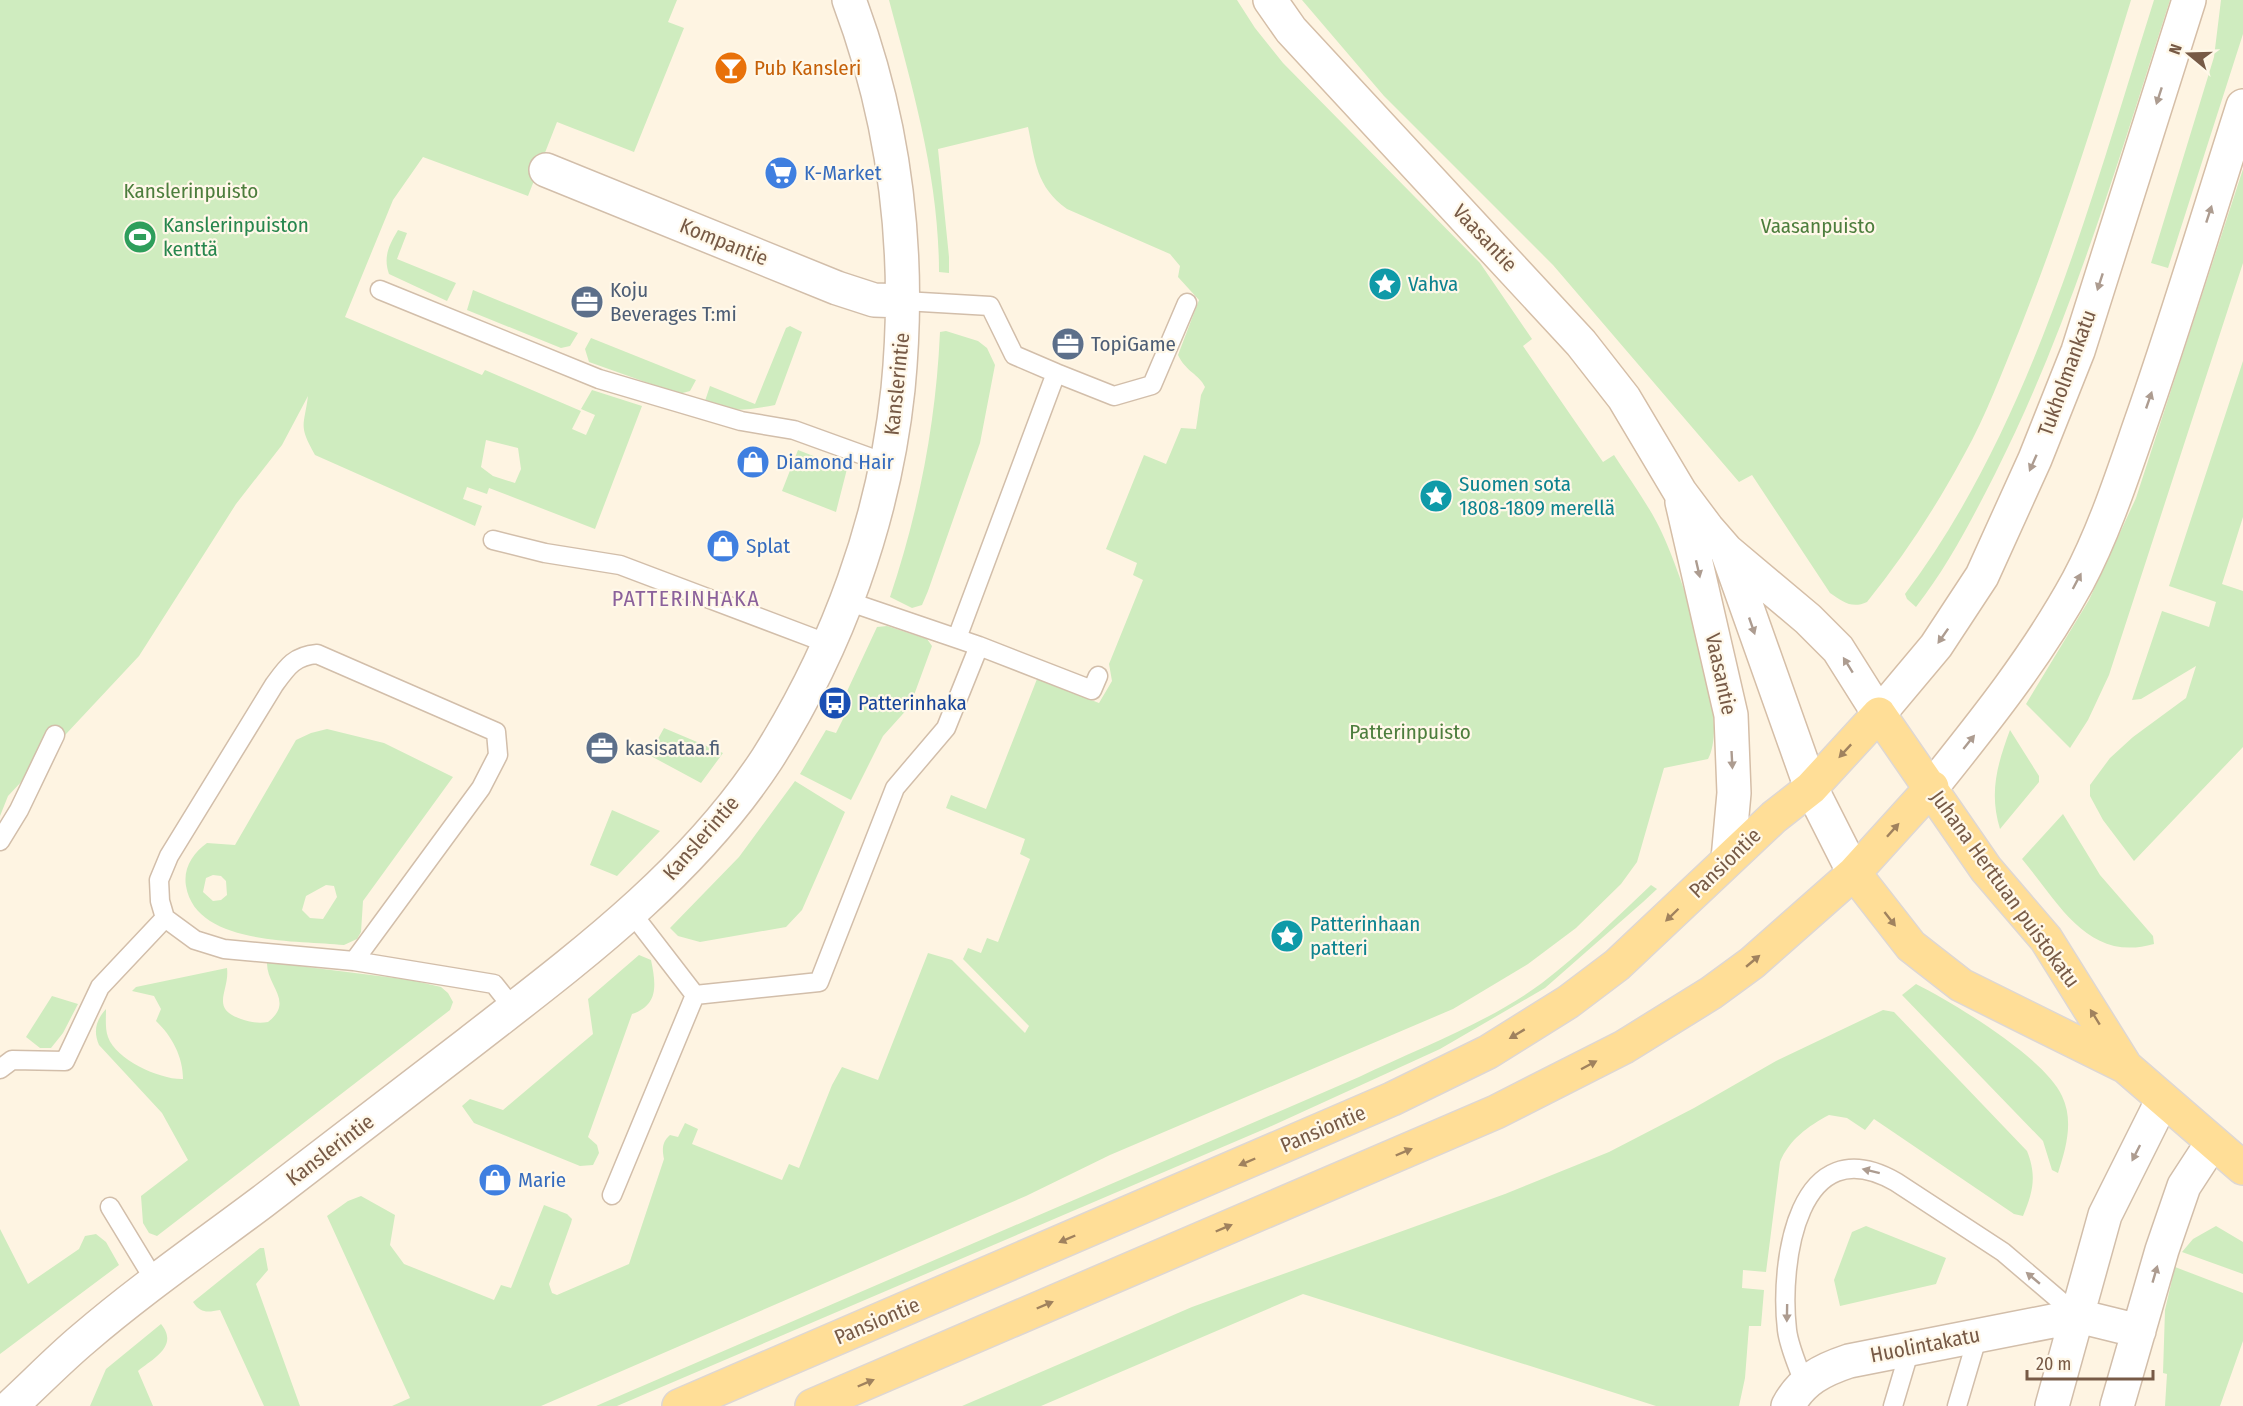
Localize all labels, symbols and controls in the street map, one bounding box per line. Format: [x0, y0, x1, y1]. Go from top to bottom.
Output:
north arrow [2159, 24, 2219, 84]
text: N [2165, 42, 2186, 57]
bar icon: Pub Kansleri [713, 50, 749, 86]
place label: Pub Kansleri [754, 55, 861, 81]
one-way arrow [2154, 87, 2163, 105]
supermarket icon: K-Market [763, 155, 799, 191]
place label: K-Market [804, 160, 882, 186]
park label: Kanslerinpuisto [124, 178, 258, 204]
street label: Vaasantie [1447, 199, 1523, 277]
one-way arrow [2205, 205, 2214, 223]
place label: Kanslerinpuiston kenttä [163, 212, 309, 262]
street label: Kompantie [676, 213, 772, 271]
park label: Vaasanpuisto [1761, 213, 1875, 239]
sports icon: Kanslerinpuiston kenttä [122, 219, 158, 255]
place icon: Vahva [1367, 266, 1403, 302]
place label: Vahva [1408, 271, 1458, 297]
one-way arrow [2095, 273, 2104, 291]
place label: Koju Beverages T:mi [610, 277, 737, 327]
office icon: Koju Beverages T:mi [569, 284, 605, 320]
street label: Tukholmankatu [2032, 306, 2102, 440]
office icon: TopiGame [1050, 326, 1086, 362]
street label: Kanslerintie [879, 331, 915, 437]
place label: TopiGame [1091, 331, 1176, 357]
one-way arrow [2145, 390, 2155, 408]
shop icon: Diamond Hair [735, 444, 771, 480]
place label: Diamond Hair [776, 449, 895, 475]
one-way arrow [2028, 455, 2038, 473]
place label: Suomen sota 1808-1809 merellä [1459, 471, 1615, 521]
place icon: Suomen sota 1808-1809 merellä [1418, 478, 1454, 514]
shop icon: Splat [705, 528, 741, 564]
place label: Splat [746, 533, 790, 559]
one-way arrow [1693, 560, 1703, 578]
one-way arrow [2072, 572, 2082, 589]
district label: PATTERINHAKA [612, 585, 760, 612]
one-way arrow [1748, 617, 1758, 635]
one-way arrow [1937, 627, 1949, 643]
street label: Vaasantie [1700, 631, 1742, 717]
one-way arrow [1843, 656, 1854, 673]
bus stop icon: Patterinhaka [817, 685, 853, 721]
place label: Patterinhaka [858, 690, 967, 716]
park label: Patterinpuisto [1349, 719, 1471, 745]
office icon: kasisataa.fi [584, 730, 620, 766]
one-way arrow [1962, 734, 1975, 750]
place label: kasisataa.fi [625, 735, 720, 761]
one-way arrow [1839, 743, 1853, 757]
one-way arrow [1728, 751, 1737, 770]
street label: Juhana Herttuan puistokatu [1925, 785, 2085, 993]
street label: Kanslerintie [657, 790, 745, 886]
street label: Pansiontie [1684, 822, 1766, 904]
one-way arrow [1886, 823, 1899, 838]
one-way arrow [1665, 908, 1679, 922]
place label: Patterinhaan patteri [1310, 911, 1420, 961]
one-way arrow [1883, 911, 1896, 927]
place icon: Patterinhaan patteri [1269, 918, 1305, 954]
one-way arrow [1745, 955, 1760, 968]
one-way arrow [2089, 1009, 2100, 1025]
one-way arrow [1509, 1028, 1525, 1039]
one-way arrow [1580, 1060, 1597, 1070]
street label: Pansiontie [1276, 1099, 1370, 1159]
street label: Kanslerintie [281, 1109, 379, 1191]
one-way arrow [2131, 1145, 2141, 1162]
one-way arrow [1395, 1147, 1413, 1157]
one-way arrow [1238, 1157, 1255, 1166]
shop icon: Marie [477, 1162, 513, 1198]
one-way arrow [1862, 1166, 1880, 1176]
place label: Marie [518, 1167, 566, 1193]
one-way arrow [1216, 1224, 1233, 1233]
one-way arrow [1058, 1234, 1076, 1244]
one-way arrow [2151, 1265, 2160, 1283]
one-way arrow [2026, 1272, 2041, 1285]
street label: Pansiontie [830, 1291, 924, 1351]
one-way arrow [1037, 1301, 1054, 1310]
one-way arrow [1782, 1304, 1792, 1323]
street label: Huolintakatu [1868, 1322, 1982, 1368]
scale bar [2027, 1343, 2153, 1381]
text: 20 m [2036, 1353, 2071, 1375]
one-way arrow [858, 1378, 876, 1388]

